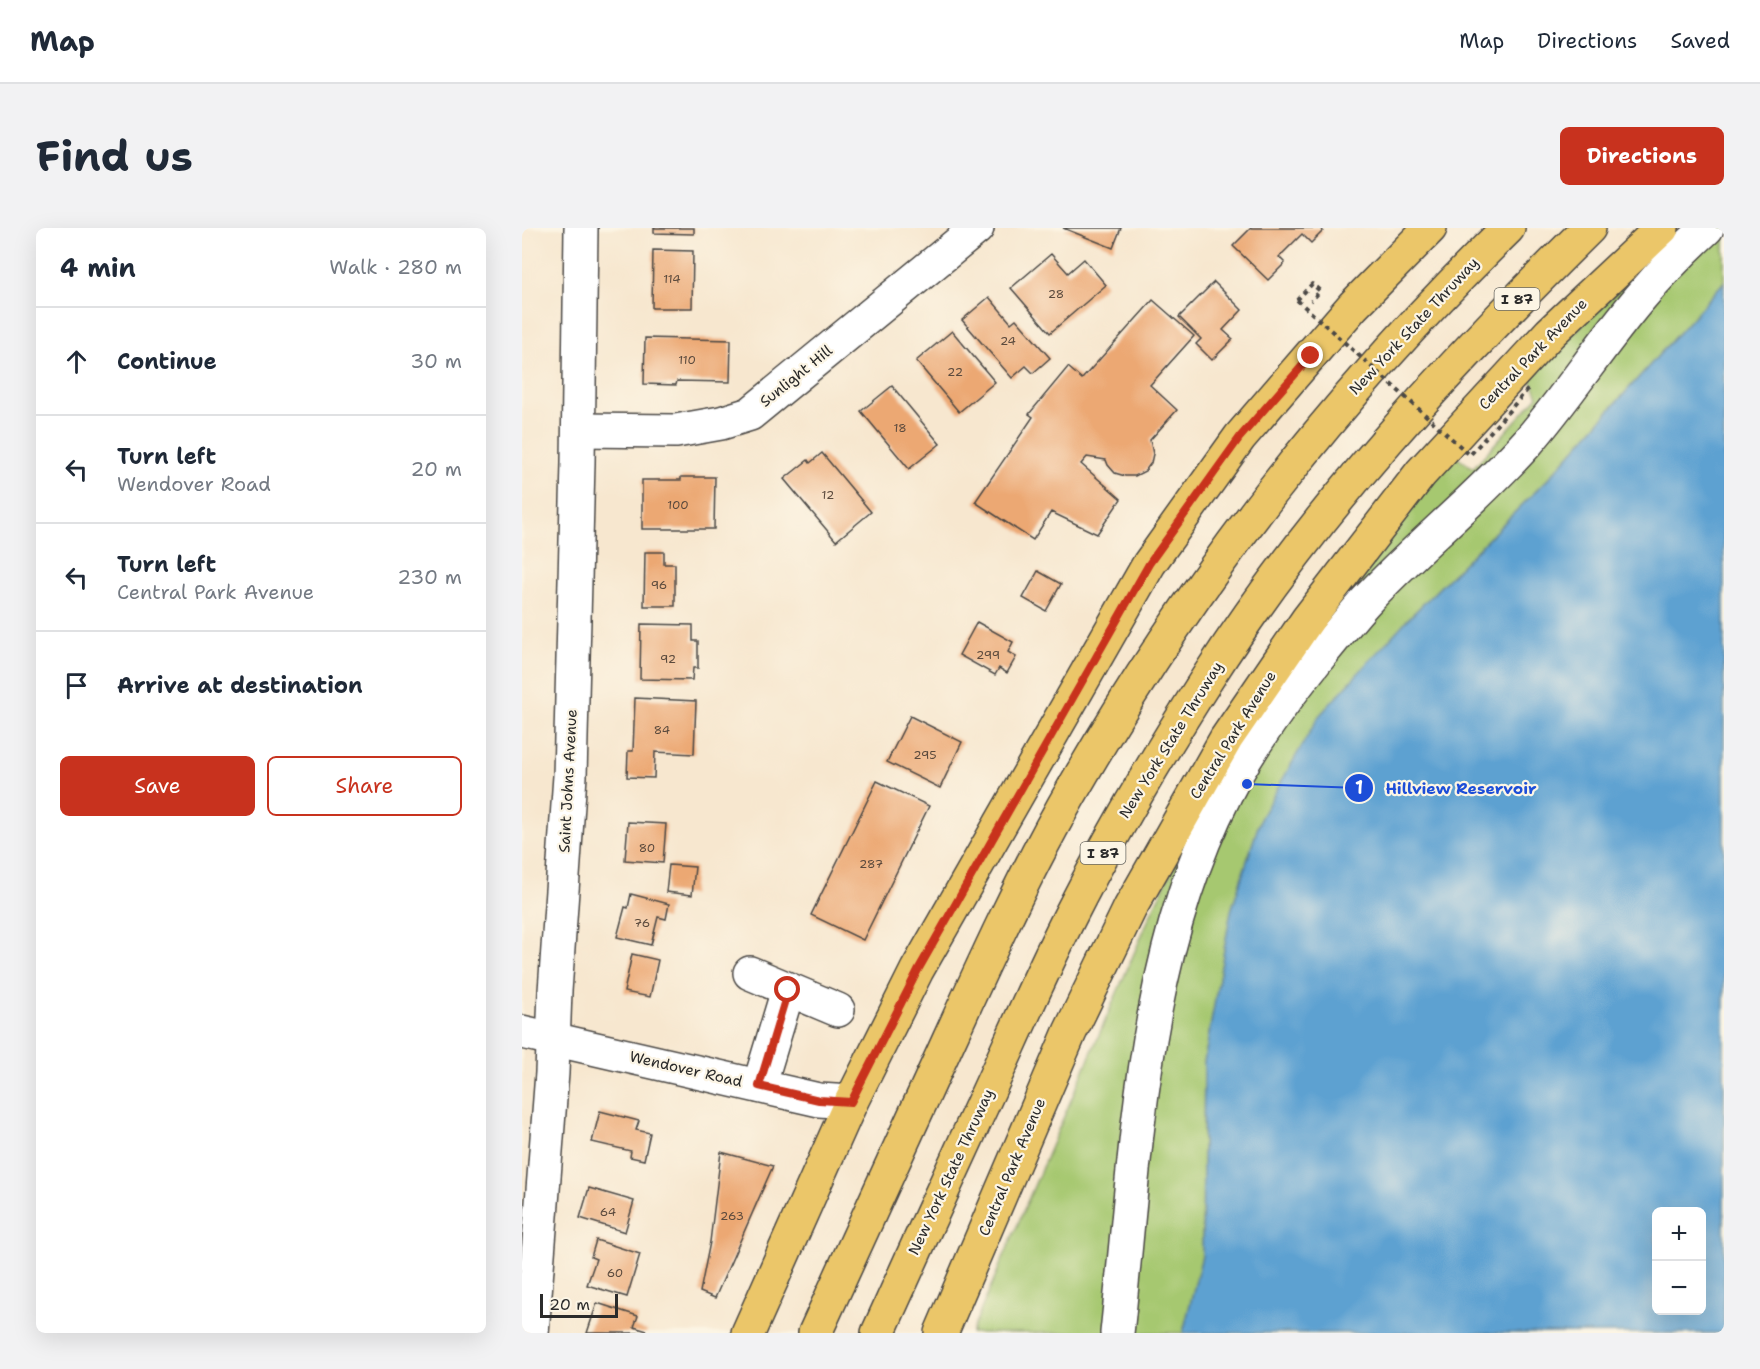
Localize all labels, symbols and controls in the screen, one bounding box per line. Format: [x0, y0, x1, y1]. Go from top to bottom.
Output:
text: Map [30, 22, 95, 60]
text: Map [1459, 27, 1504, 55]
text: Directions [1537, 27, 1637, 55]
text: Saved [1670, 27, 1730, 55]
button: Directions [1560, 127, 1724, 185]
text: Find us [36, 128, 193, 184]
text: 4 min [60, 250, 136, 285]
street label: New York State Thruway [1345, 253, 1483, 399]
text: Walk · 280 m [329, 254, 462, 280]
house number: 114 [663, 271, 681, 287]
house number: 28 [1048, 286, 1064, 302]
road number: I 87 [1494, 288, 1540, 310]
street label: Central Park Avenue [1474, 294, 1592, 414]
house number: 24 [1000, 333, 1016, 349]
street label: Sunlight Hill [755, 340, 837, 412]
route end [1297, 342, 1323, 368]
icon: ahead [60, 345, 93, 378]
text: Continue [117, 347, 217, 376]
text: 30 m [410, 348, 462, 374]
house number: 110 [678, 352, 696, 368]
house number: 22 [947, 364, 963, 380]
house number: 18 [893, 420, 907, 436]
text: Turn left [117, 442, 216, 471]
icon: left [60, 453, 93, 486]
text: 20 m [411, 456, 462, 482]
text: Wendover Road [117, 471, 271, 497]
house number: 12 [822, 487, 834, 503]
house number: 100 [667, 497, 689, 513]
text: Turn left [117, 550, 216, 579]
icon: left [60, 561, 93, 594]
text: 230 m [397, 564, 462, 590]
house number: 96 [651, 577, 667, 593]
text: Central Park Avenue [117, 579, 314, 605]
house number: 299 [976, 647, 1000, 663]
house number: 92 [660, 651, 676, 667]
street label: New York State Thruway [1114, 658, 1228, 822]
street label: Central Park Avenue [1185, 667, 1281, 803]
icon: arrive [60, 669, 93, 702]
text: Arrive at destination [117, 671, 363, 700]
street label: Saint Johns Avenue [554, 709, 582, 853]
house number: 84 [654, 722, 670, 738]
house number: 295 [913, 747, 937, 763]
button: Save [60, 756, 255, 816]
button: Share [267, 756, 462, 816]
callout: Hillview Reservoir [1344, 771, 1549, 805]
text: 1 [1355, 776, 1363, 800]
text: Hillview Reservoir [1385, 778, 1537, 799]
house number: 80 [639, 840, 655, 856]
road number: I 87 [1080, 842, 1126, 864]
house number: 287 [859, 856, 883, 872]
house number: 76 [634, 915, 650, 931]
route start [774, 976, 800, 1002]
street label: Wendover Road [628, 1046, 745, 1092]
street label: New York State Thruway [904, 1086, 998, 1258]
street label: Central Park Avenue [974, 1095, 1050, 1239]
house number: 64 [600, 1204, 616, 1220]
map controls [1652, 1207, 1706, 1315]
button: + [1652, 1207, 1706, 1261]
house number: 263 [720, 1208, 744, 1224]
button: − [1652, 1261, 1706, 1315]
house number: 60 [607, 1265, 623, 1281]
scale bar [540, 1291, 618, 1318]
text: 20 m [549, 1294, 590, 1315]

